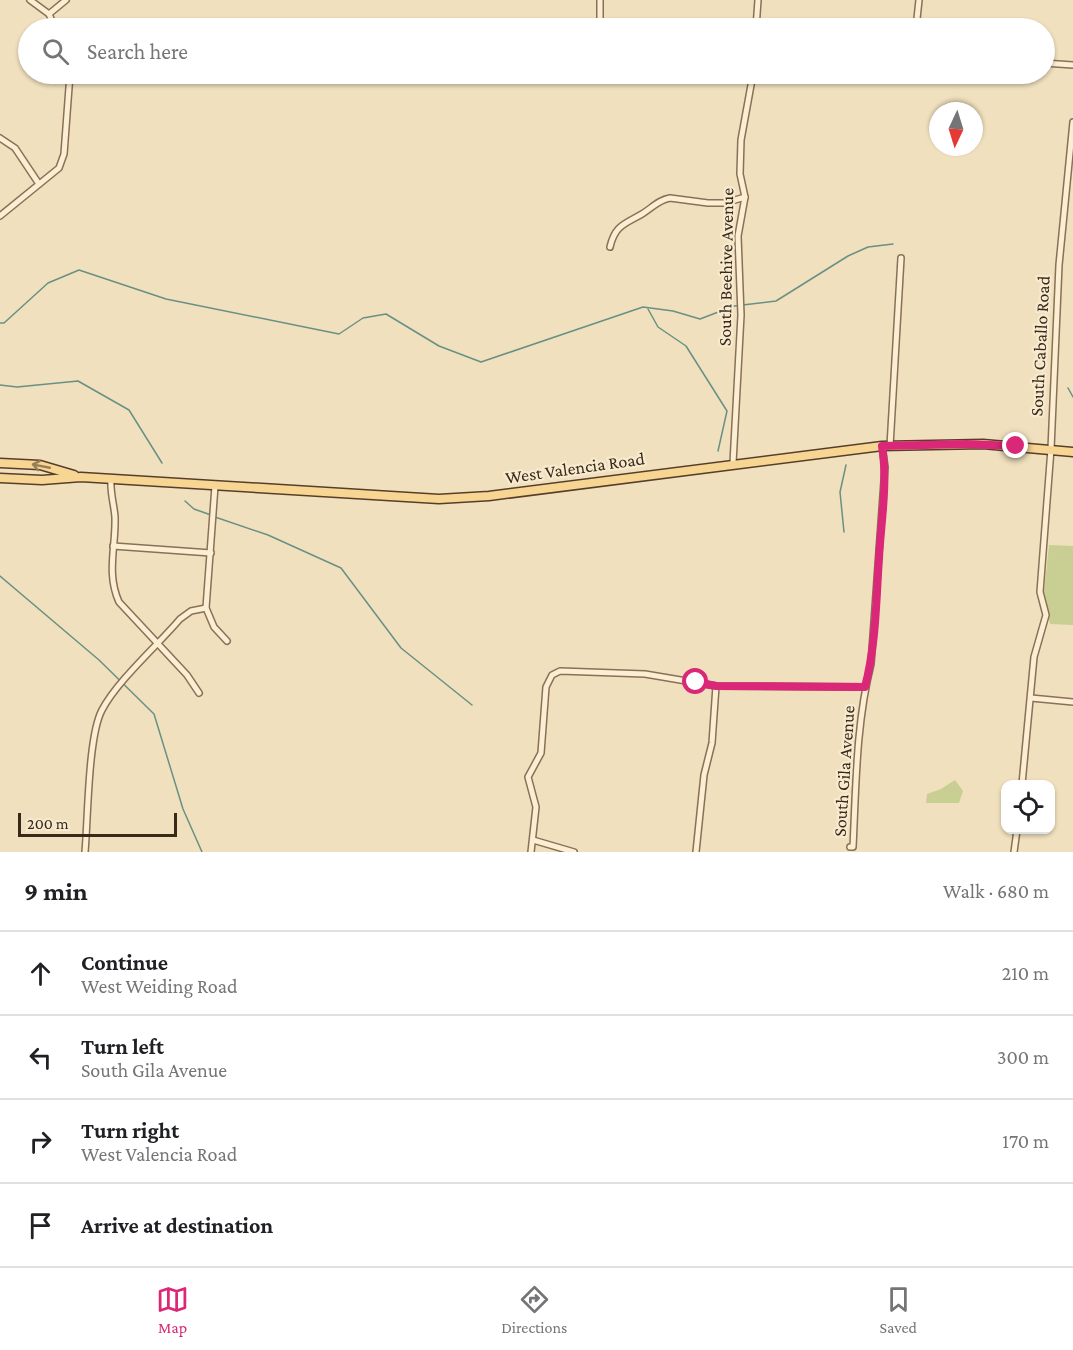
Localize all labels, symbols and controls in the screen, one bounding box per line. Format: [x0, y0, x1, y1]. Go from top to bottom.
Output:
search box [18, 18, 1055, 84]
icon: search [39, 35, 72, 68]
text: Search here [87, 39, 188, 64]
north arrow [929, 102, 983, 156]
street label: South Beehive Avenue [715, 188, 737, 346]
street label: South Caballo Road [1026, 275, 1054, 417]
route end [1002, 432, 1028, 458]
street label: West Valencia Road [504, 448, 647, 488]
one-way arrow [32, 460, 51, 471]
route start [682, 668, 708, 694]
street label: South Gila Avenue [829, 705, 859, 837]
map controls [1001, 780, 1055, 834]
button: locate [1001, 780, 1055, 834]
scale bar [18, 810, 177, 838]
text: 200 m [27, 815, 69, 832]
text: 9 min [24, 877, 88, 906]
text: Walk · 680 m [943, 880, 1049, 902]
text: Continue [81, 950, 168, 975]
icon: ahead [24, 957, 57, 990]
text: 210 m [1002, 962, 1049, 984]
text: West Weiding Road [81, 975, 238, 997]
text: Turn left [81, 1034, 164, 1059]
icon: left [24, 1041, 57, 1074]
text: 300 m [997, 1046, 1049, 1068]
text: South Gila Avenue [81, 1059, 227, 1081]
text: Turn right [81, 1118, 179, 1143]
icon: right [24, 1125, 57, 1158]
text: 170 m [1002, 1130, 1049, 1152]
text: West Valencia Road [81, 1143, 237, 1165]
icon: arrive [24, 1209, 57, 1242]
text: Arrive at destination [81, 1213, 273, 1238]
tab: Map [156, 1283, 189, 1336]
tab: Directions [501, 1283, 567, 1336]
tab: Saved [879, 1283, 917, 1336]

